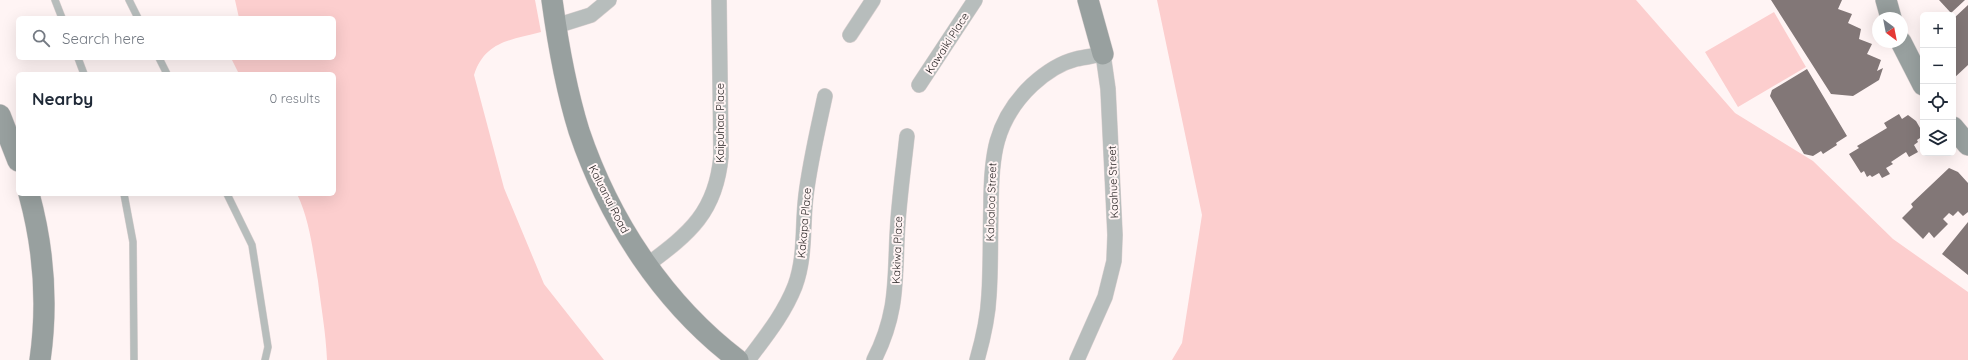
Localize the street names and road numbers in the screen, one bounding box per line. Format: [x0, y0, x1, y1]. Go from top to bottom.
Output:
street label: Kawaiki Place [922, 10, 972, 76]
street label: Kaipuhaa Place [713, 83, 727, 163]
street label: Kaahue Street [1105, 145, 1121, 219]
street label: Kaloaloa Street [983, 162, 999, 242]
street label: Kaluanui Road [586, 163, 632, 235]
street label: Kakapa Place [794, 187, 814, 259]
street label: Kakiwa Place [889, 216, 905, 284]

